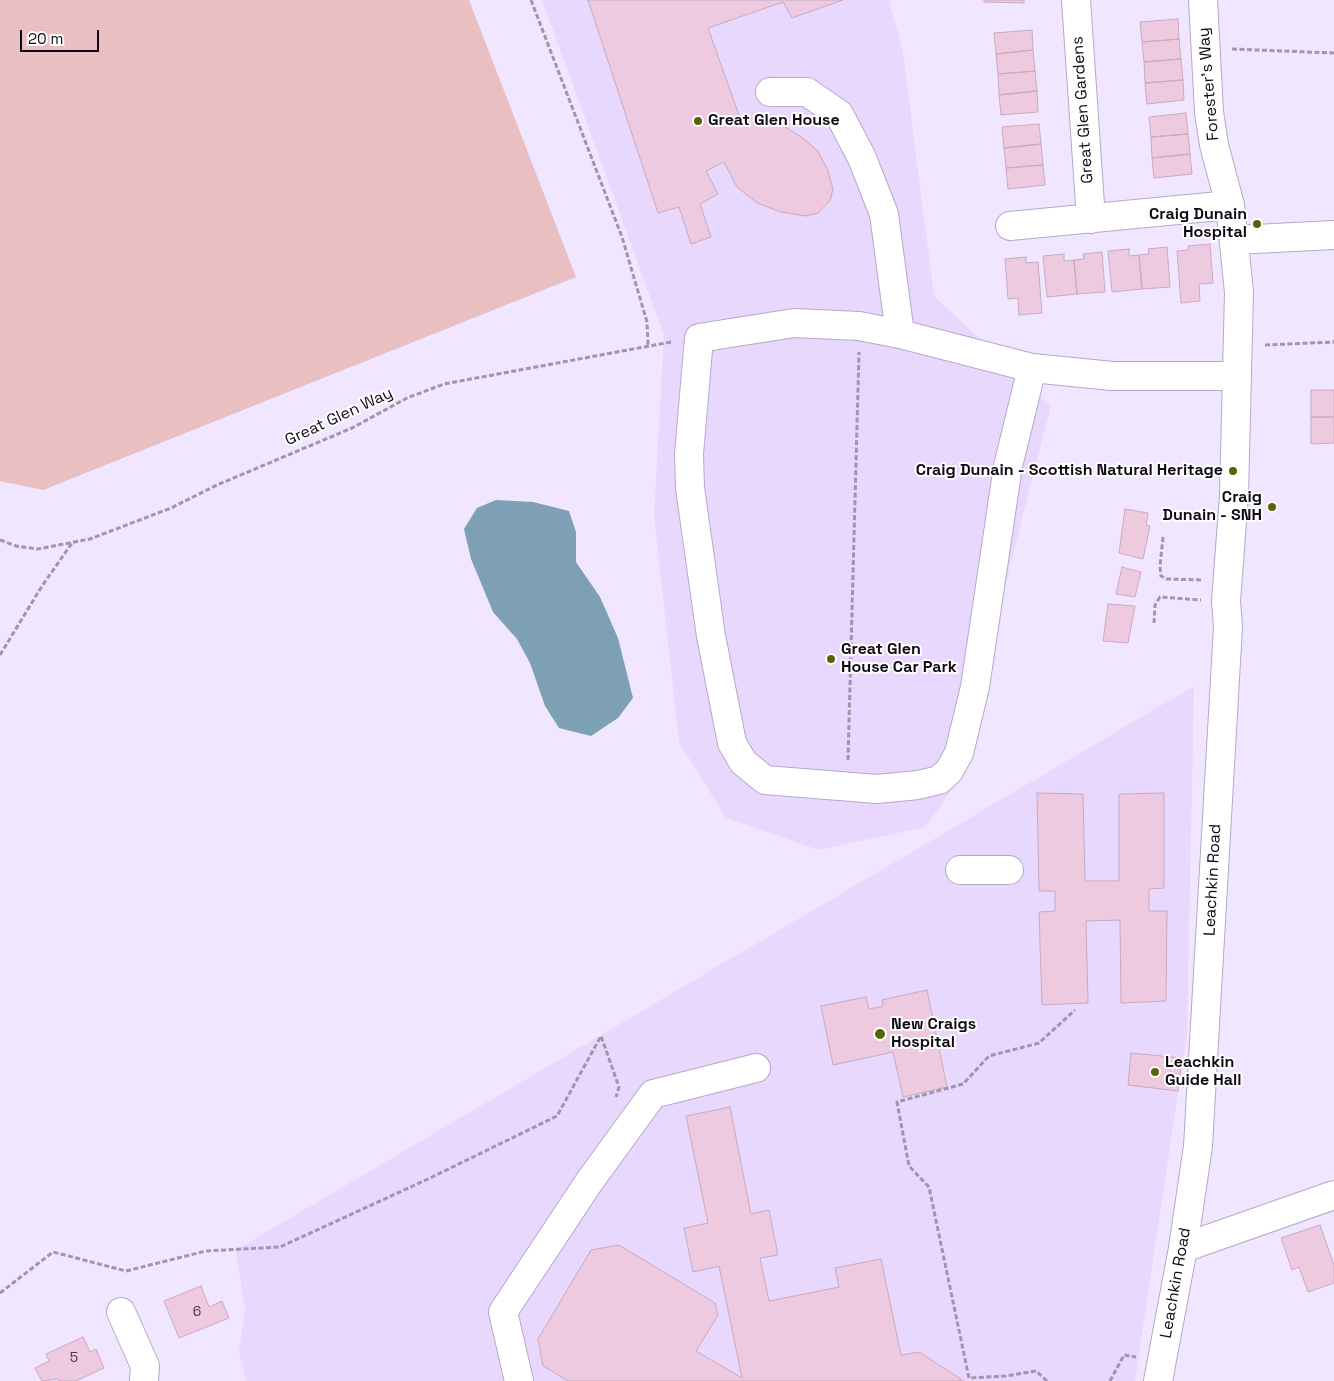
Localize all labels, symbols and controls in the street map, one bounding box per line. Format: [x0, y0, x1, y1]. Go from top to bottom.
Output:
scale bar [22, 20, 101, 52]
street label: Forester's Way [1194, 27, 1224, 141]
text: 20 m [28, 29, 63, 48]
street label: Great Glen Gardens [1068, 36, 1098, 184]
place label: Great Glen House [708, 111, 840, 131]
marker: Great Glen House [692, 115, 704, 127]
place label: Craig Dunain Hospital [1149, 205, 1247, 243]
marker: Craig Dunain Hospital [1251, 218, 1263, 230]
street label: Great Glen Way [282, 384, 396, 450]
place label: Craig Dunain - Scottish Natural Heritage [916, 461, 1223, 481]
marker: Craig Dunain - Scottish Natural Heritage [1227, 465, 1239, 477]
place label: Craig Dunain - SNH [1162, 488, 1262, 526]
marker: Craig Dunain - SNH [1266, 501, 1278, 513]
place label: Great Glen House Car Park [841, 640, 957, 678]
marker: Great Glen House Car Park [825, 653, 837, 665]
street label: Leachkin Road [1200, 823, 1226, 937]
place label: New Craigs Hospital [891, 1015, 976, 1053]
marker: New Craigs Hospital [873, 1027, 887, 1041]
place label: Leachkin Guide Hall [1165, 1053, 1241, 1091]
marker: Leachkin Guide Hall [1149, 1066, 1161, 1078]
street label: Leachkin Road [1157, 1226, 1195, 1340]
house number: 6 [193, 1304, 201, 1320]
house number: 5 [70, 1350, 78, 1366]

